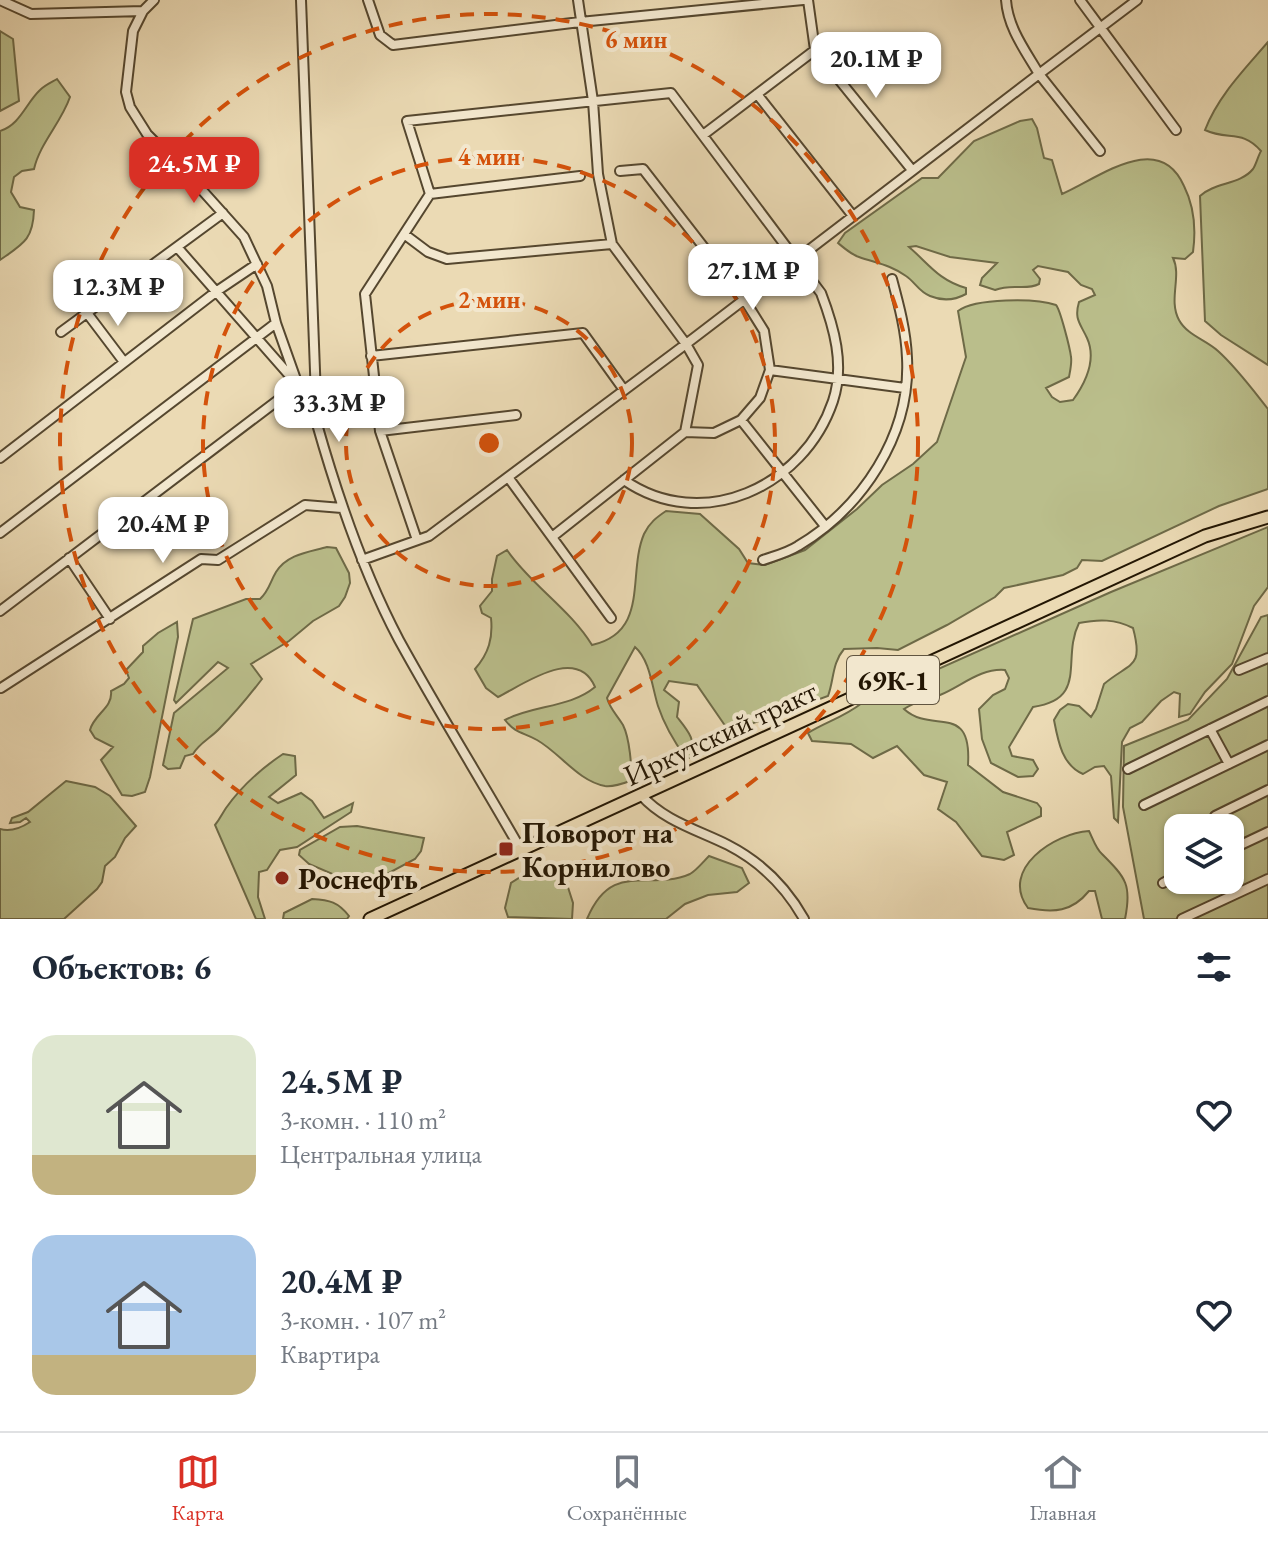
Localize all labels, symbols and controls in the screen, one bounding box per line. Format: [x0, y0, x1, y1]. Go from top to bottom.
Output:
text: 6 мин [605, 24, 667, 55]
pin: 20.1M ₽ [802, 32, 950, 100]
text: 20.1M ₽ [829, 41, 923, 75]
pin: 24.5M ₽ [120, 137, 268, 205]
text: 4 мин [458, 141, 520, 172]
text: 24.5M ₽ [147, 146, 241, 180]
pin: 27.1M ₽ [679, 244, 827, 312]
text: 27.1M ₽ [706, 253, 800, 287]
pin: 12.3M ₽ [44, 260, 192, 328]
text: 12.3M ₽ [71, 269, 165, 303]
text: 2 мин [458, 284, 520, 315]
pin: 33.3M ₽ [265, 376, 413, 444]
text: 33.3M ₽ [292, 385, 386, 419]
centre of rings [475, 429, 503, 457]
pin: 20.4M ₽ [89, 497, 237, 565]
text: 20.4M ₽ [116, 506, 210, 540]
road number: 69К-1 [847, 656, 939, 704]
street label: Иркутский тракт [617, 671, 823, 795]
place label: Поворот на Корнилово [522, 813, 674, 886]
map controls [1164, 814, 1244, 894]
button: layers [1164, 814, 1244, 894]
marker: Поворот на Корнилово [497, 840, 515, 858]
place label: Роснефть [298, 859, 418, 898]
marker: Роснефть [273, 869, 291, 887]
text: Объектов: 6 [32, 945, 211, 989]
icon: filters [1192, 945, 1236, 989]
text: 24.5M ₽ [280, 1059, 403, 1103]
icon: home [96, 1067, 192, 1163]
icon: heart [1192, 1093, 1236, 1137]
text: 3-комн. · 110 m² [280, 1103, 446, 1137]
text: Центральная улица [280, 1137, 482, 1171]
text: 20.4M ₽ [280, 1259, 403, 1303]
icon: home [96, 1267, 192, 1363]
icon: heart [1192, 1293, 1236, 1337]
text: 3-комн. · 107 m² [280, 1303, 446, 1337]
text: Квартира [280, 1337, 380, 1371]
tab: Карта [171, 1450, 224, 1527]
tab: Сохранённые [567, 1450, 687, 1527]
tab: Главная [1030, 1450, 1097, 1527]

